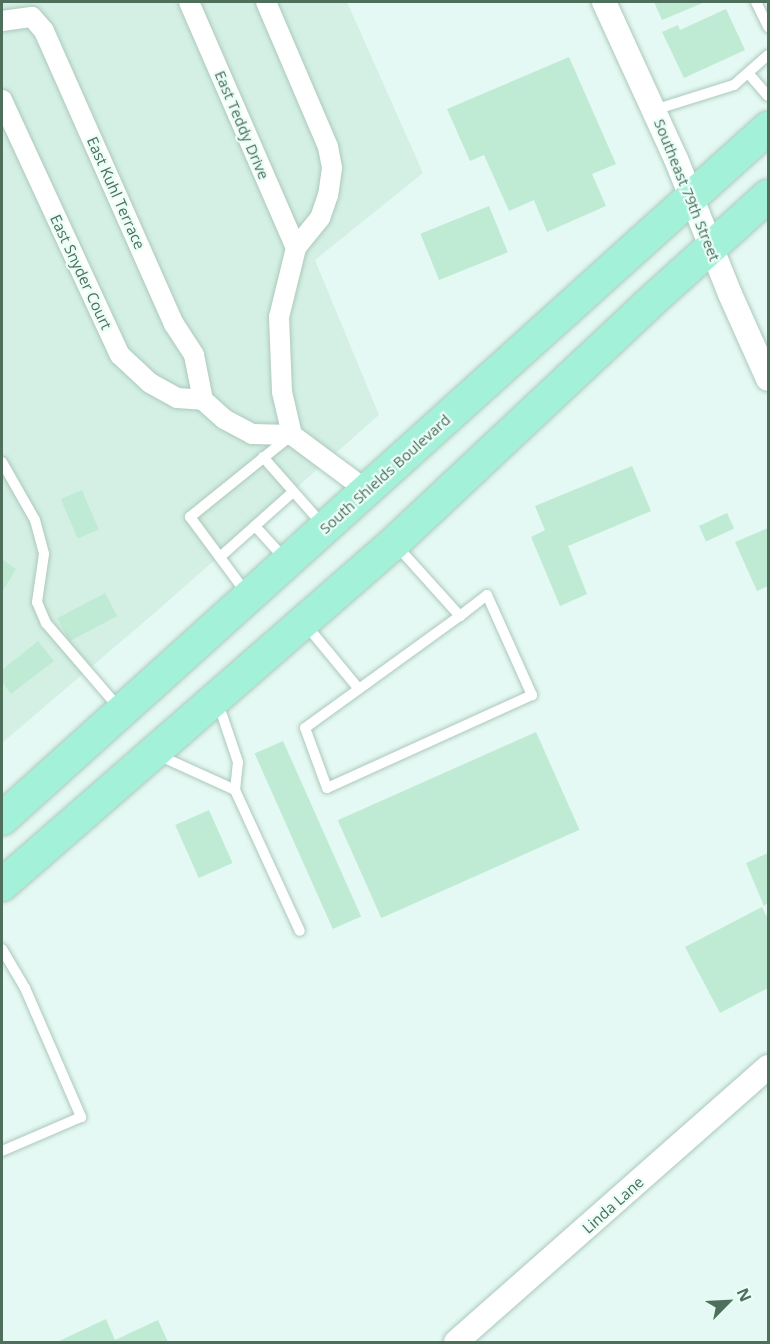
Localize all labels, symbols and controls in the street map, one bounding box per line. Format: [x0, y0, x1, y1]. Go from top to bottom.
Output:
street label: East Teddy Drive [211, 68, 273, 182]
street label: Southeast 79th Street [650, 116, 724, 264]
street label: East Kuhl Terrace [83, 134, 149, 252]
street label: East Snyder Court [46, 212, 116, 332]
street label: South Shields Boulevard [316, 411, 454, 537]
street label: Linda Lane [579, 1173, 647, 1237]
north arrow [698, 1272, 758, 1332]
text: N [732, 1284, 757, 1305]

